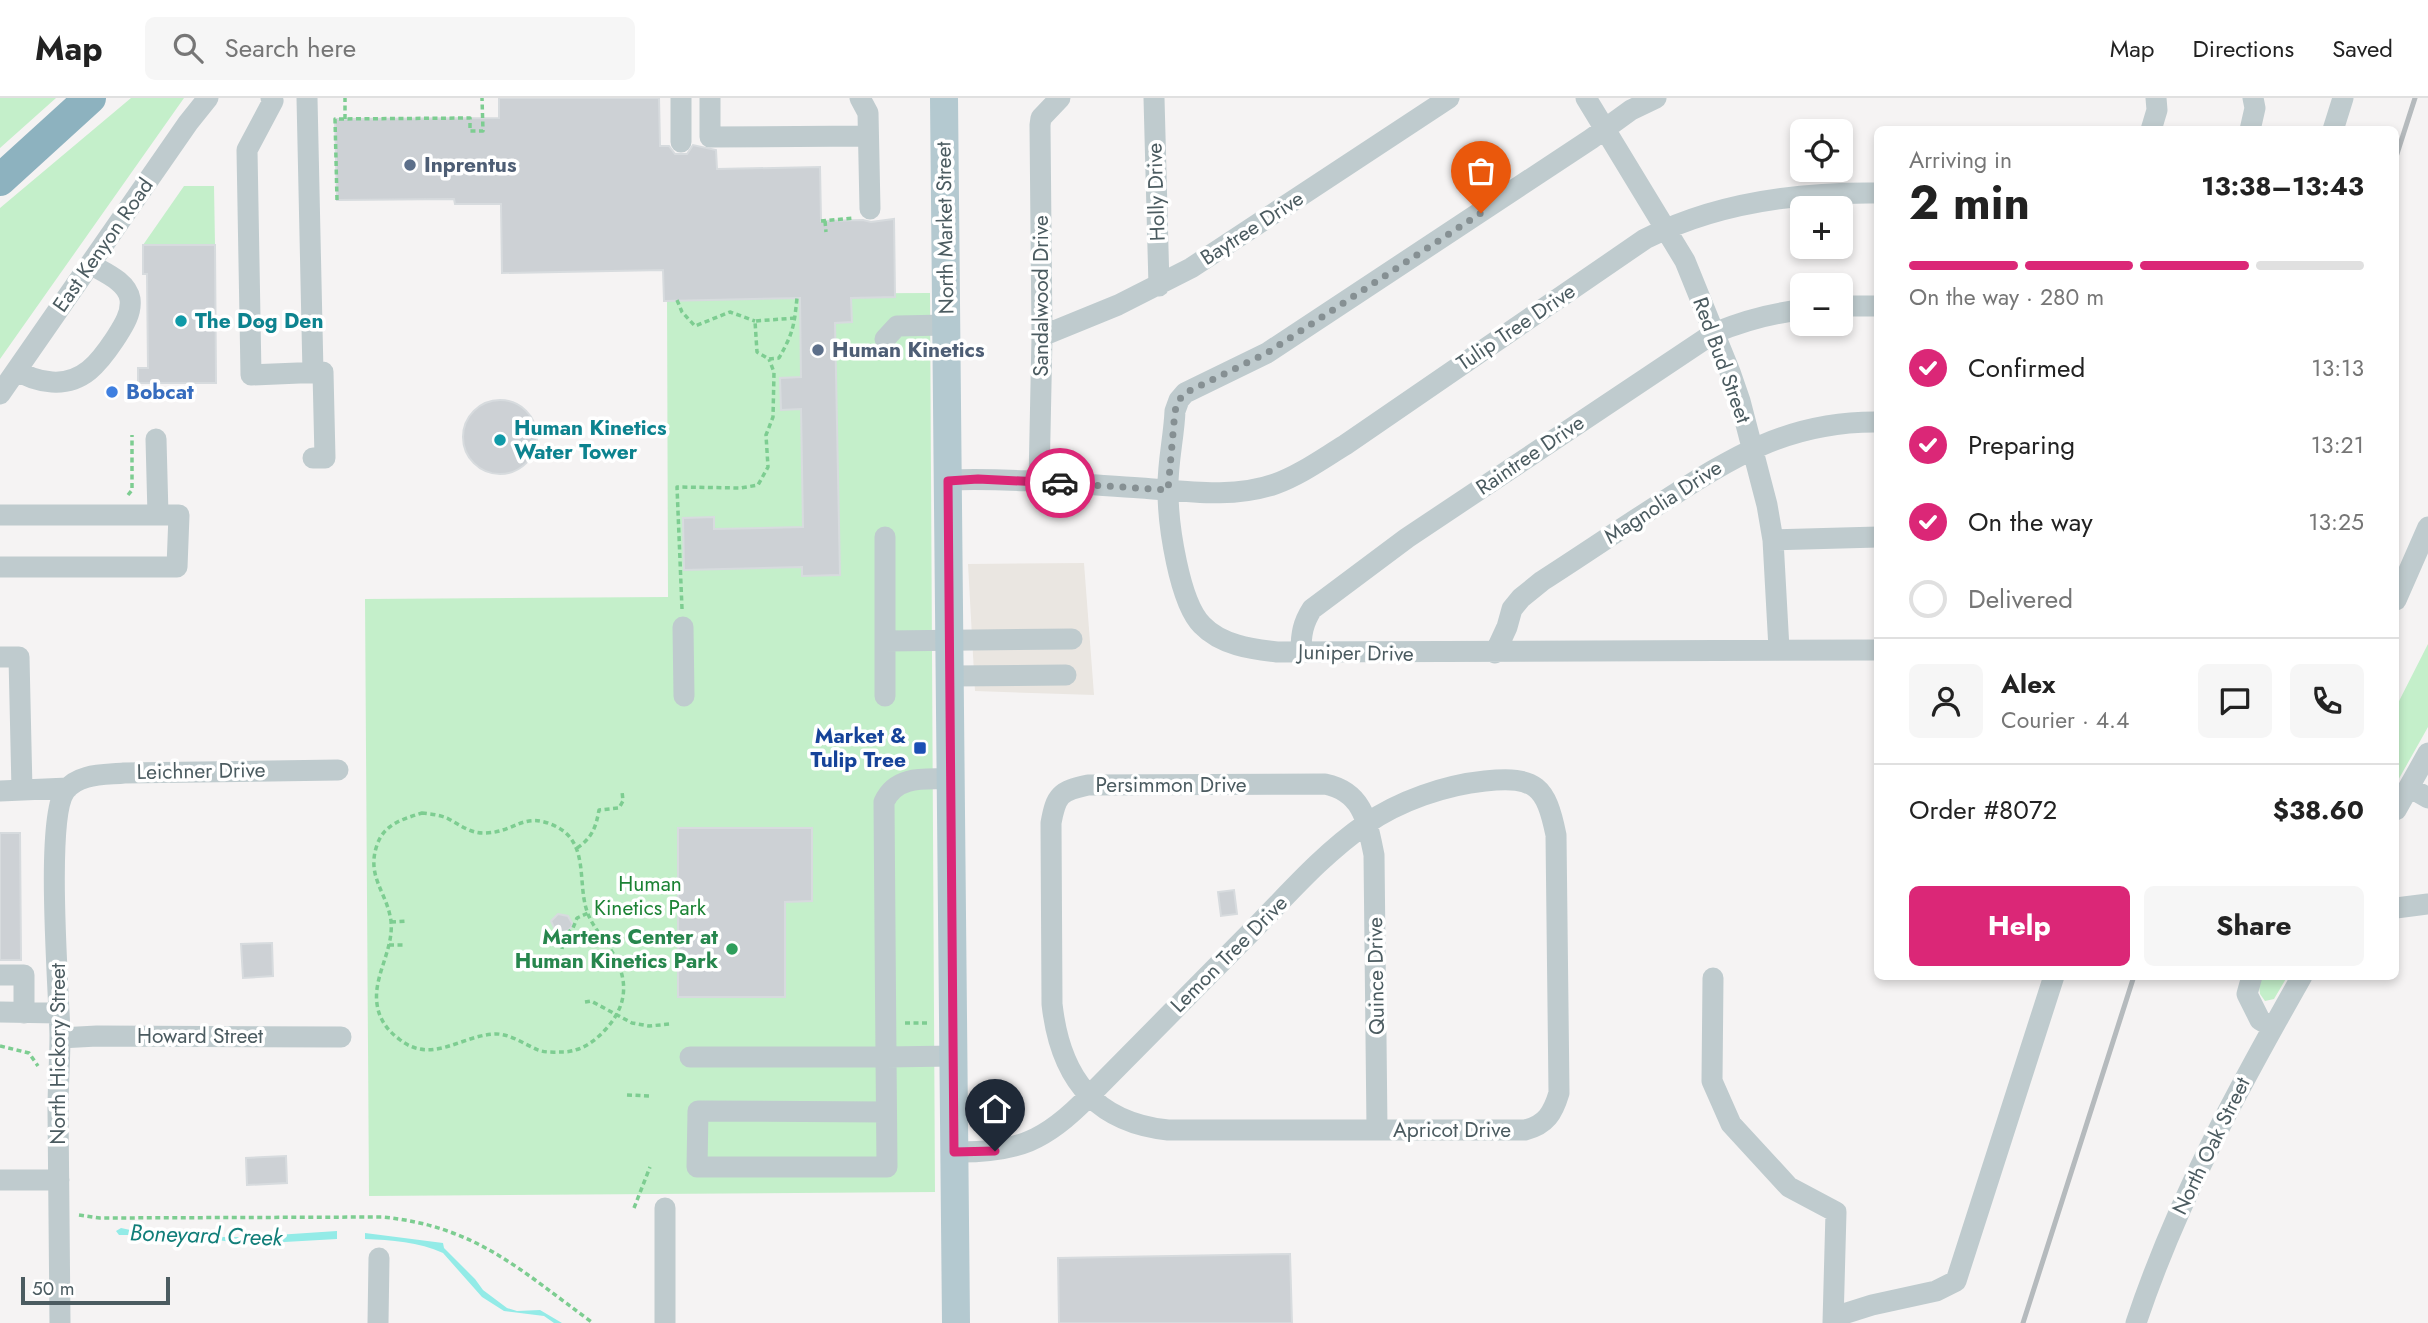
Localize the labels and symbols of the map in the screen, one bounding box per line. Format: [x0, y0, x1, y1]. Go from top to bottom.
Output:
street label: North Market Street [928, 141, 962, 315]
pin [1451, 141, 1511, 213]
street label: Holly Drive [1139, 142, 1173, 242]
place label: Inprentus [424, 150, 517, 180]
marker: Inprentus [402, 157, 418, 173]
street label: East Kenyon Road [46, 172, 160, 318]
street label: Baytree Drive [1195, 183, 1310, 273]
street label: Sandalwood Drive [1026, 215, 1056, 377]
street label: Tulip Tree Drive [1451, 276, 1581, 378]
street label: Red Bud Street [1685, 293, 1759, 427]
place label: The Dog Den [195, 306, 323, 336]
marker: The Dog Den [173, 313, 189, 329]
place label: Human Kinetics [832, 335, 985, 365]
marker: Human Kinetics [810, 342, 826, 358]
place label: Bobcat [126, 377, 194, 407]
marker: Bobcat [104, 384, 120, 400]
street label: Raintree Drive [1470, 408, 1590, 502]
place label: Human Kinetics Water Tower [514, 413, 667, 467]
marker: Human Kinetics Water Tower [492, 432, 508, 448]
courier [1025, 448, 1095, 518]
street label: Magnolia Drive [1598, 453, 1728, 551]
street label: Juniper Drive [1295, 637, 1414, 669]
place label: Market & Tulip Tree [811, 721, 906, 775]
marker: Market & Tulip Tree [912, 740, 928, 756]
street label: Leichner Drive [136, 755, 266, 787]
street label: Persimmon Drive [1095, 770, 1247, 800]
park label: Human Kinetics Park [594, 869, 707, 923]
street label: Lemon Tree Drive [1164, 888, 1295, 1019]
street label: Quince Drive [1360, 917, 1392, 1035]
place label: Martens Center at Human Kinetics Park [515, 922, 718, 976]
marker: Martens Center at Human Kinetics Park [724, 941, 740, 957]
street label: North Hickory Street [43, 963, 73, 1145]
street label: Howard Street [137, 1021, 263, 1051]
street label: North Oak Street [2165, 1072, 2257, 1220]
pin [965, 1079, 1025, 1151]
street label: Apricot Drive [1393, 1115, 1511, 1145]
water label: Boneyard Creek [129, 1215, 284, 1255]
scale bar [21, 1274, 170, 1306]

